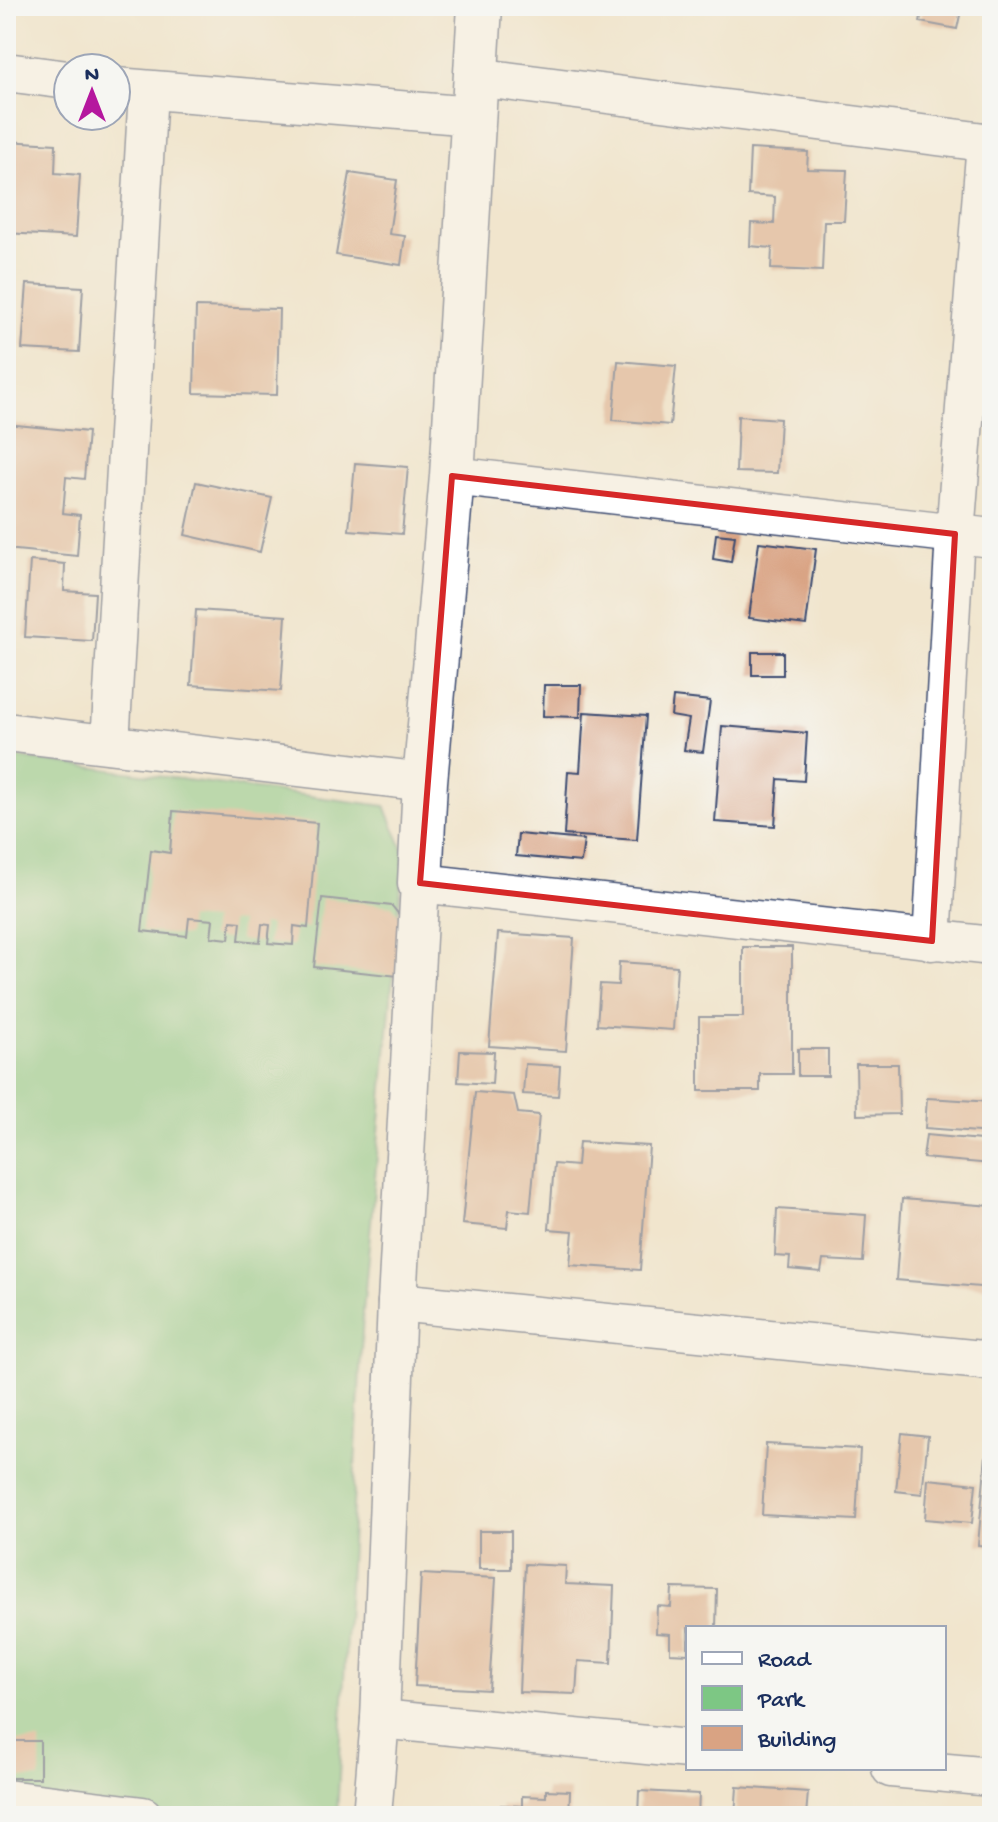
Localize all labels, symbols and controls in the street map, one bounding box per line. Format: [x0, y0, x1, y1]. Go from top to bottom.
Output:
north arrow [52, 52, 132, 132]
text: N [85, 63, 99, 89]
legend [686, 1626, 946, 1770]
text: Road [758, 1647, 812, 1676]
text: Park [757, 1687, 806, 1716]
text: Building [757, 1727, 836, 1756]

